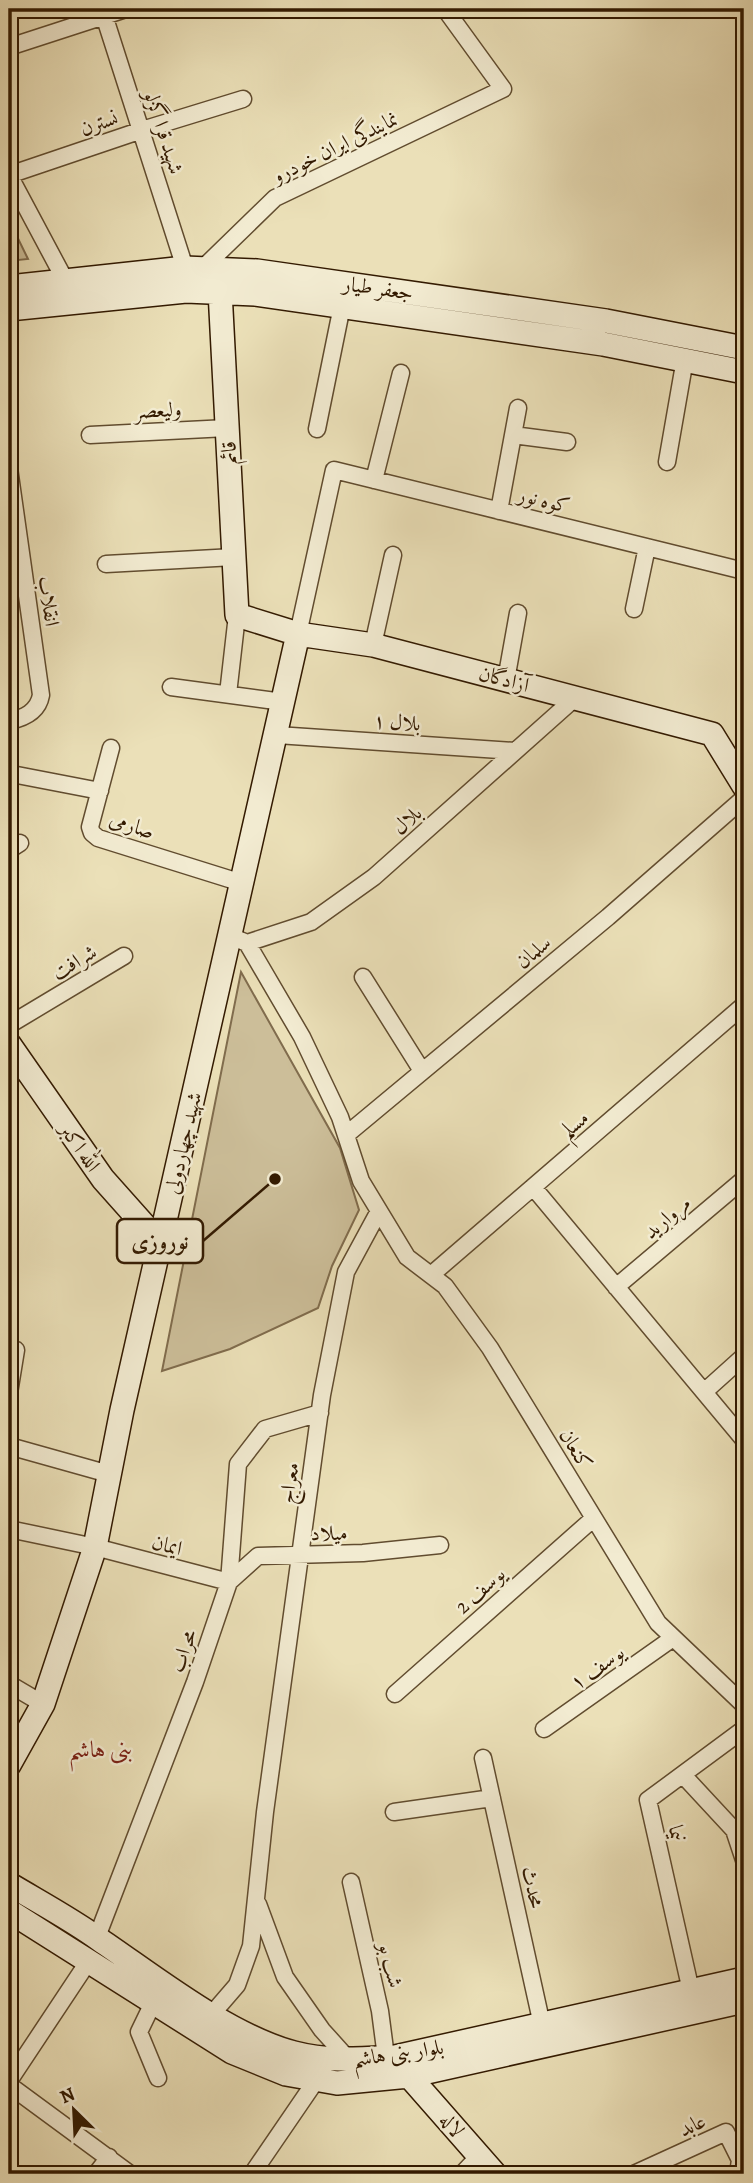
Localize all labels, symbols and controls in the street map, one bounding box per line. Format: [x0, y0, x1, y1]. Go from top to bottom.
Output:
street label: شهید قرا گزلو [137, 84, 191, 178]
street label: نسترن [76, 103, 122, 143]
street label: نمایندگی ایران خودرو [265, 103, 403, 190]
street label: جعفر طیار [339, 269, 415, 307]
street label: ولیعصر [132, 395, 182, 425]
street label: قائم [214, 440, 248, 465]
street label: کوه نور [513, 480, 573, 520]
street label: انقلاب [32, 574, 66, 628]
street label: آزادگان [476, 659, 535, 700]
street label: بلال ۱ [372, 706, 422, 738]
street label: بلال [386, 799, 428, 841]
street label: صارمی [106, 804, 158, 846]
street label: سلمان [509, 929, 557, 975]
street label: شرافت [46, 938, 102, 986]
street label: شهید چهاردولی [158, 1089, 208, 1197]
street label: مسلم [553, 1104, 599, 1150]
street label: الله اکبر [52, 1113, 109, 1177]
street label: مروارید [637, 1189, 697, 1246]
callout: نوروزی [117, 1219, 203, 1263]
text: نوروزی [131, 1226, 189, 1257]
street label: کنعان [553, 1423, 599, 1475]
street label: معراج [272, 1461, 311, 1506]
street label: میلاد [310, 1519, 348, 1547]
street label: ایمان [149, 1528, 185, 1562]
street label: یوسف 2 [449, 1559, 512, 1620]
street label: محراب [163, 1625, 203, 1676]
street label: یوسف ۱ [564, 1638, 631, 1696]
district label: بنی هاشم [69, 1734, 133, 1772]
street label: نیما [662, 1822, 693, 1844]
street label: محدث [515, 1863, 551, 1911]
street label: شب بو [372, 1938, 410, 1990]
street label: بلوار بنی هاشم [350, 2033, 446, 2080]
north arrow [38, 2074, 108, 2144]
text: N [56, 2081, 79, 2110]
street label: لاله [433, 2106, 471, 2144]
street label: عابد [674, 2107, 710, 2143]

